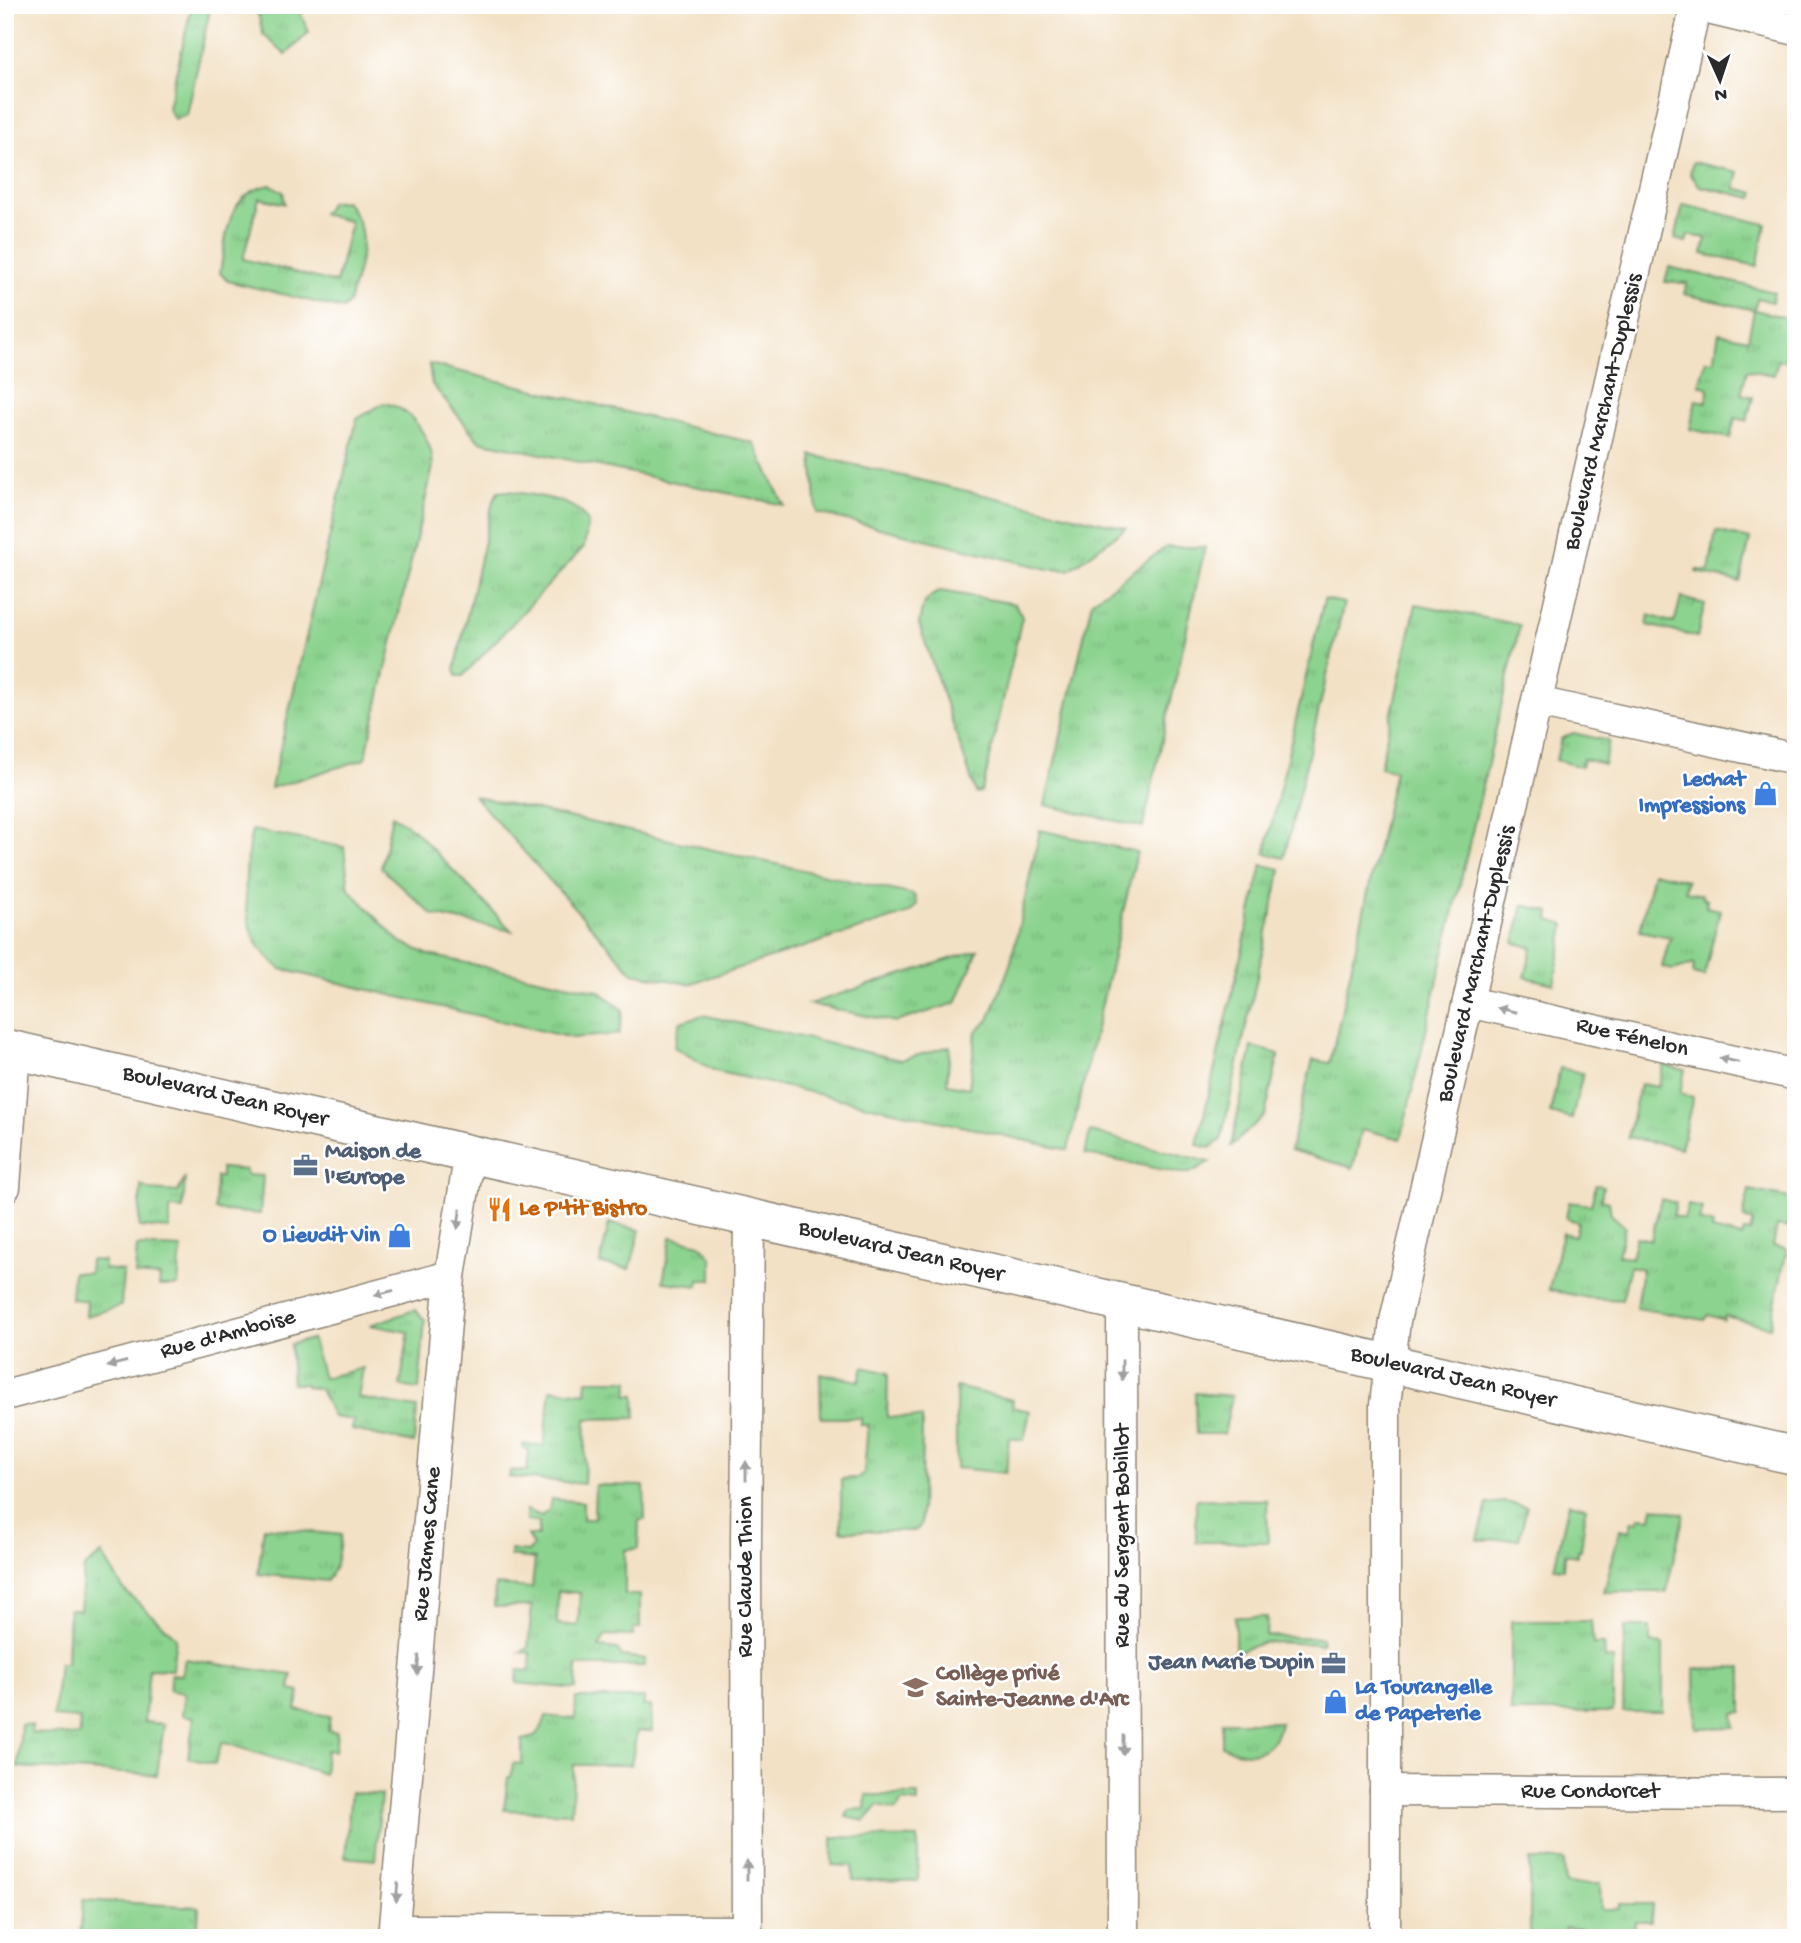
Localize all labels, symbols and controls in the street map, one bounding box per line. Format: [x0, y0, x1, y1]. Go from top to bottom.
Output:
north arrow [1686, 46, 1756, 116]
text: N [1714, 82, 1728, 105]
street label: Boulevard Marchant-Duplessis [1559, 270, 1649, 554]
place label: Lechat Impressions [1639, 767, 1748, 820]
shop icon: Lechat Impressions [1751, 779, 1779, 807]
street label: Boulevard Marchant-Duplessis [1432, 822, 1522, 1106]
one-way arrow [1496, 1004, 1518, 1015]
street label: Rue Fénelon [1573, 1012, 1691, 1064]
one-way arrow [1718, 1054, 1740, 1065]
street label: Boulevard Jean Royer [119, 1060, 332, 1134]
place label: Maison de l'Europe [324, 1139, 422, 1192]
office icon: Maison de l'Europe [291, 1151, 319, 1179]
restaurant icon: Le P'tit Bistro [485, 1195, 513, 1223]
place label: Le P'tit Bistro [519, 1196, 647, 1223]
one-way arrow [453, 1209, 464, 1231]
street label: Boulevard Jean Royer [795, 1215, 1008, 1289]
shop icon: O Lieudit Vin [386, 1222, 414, 1250]
place label: O Lieudit Vin [263, 1223, 381, 1250]
one-way arrow [373, 1288, 395, 1299]
street label: Rue d'Amboise [157, 1304, 300, 1366]
street label: Boulevard Jean Royer [1347, 1341, 1560, 1415]
one-way arrow [106, 1360, 127, 1370]
one-way arrow [1116, 1360, 1128, 1382]
street label: Rue du Sergent Bobillot [1110, 1423, 1137, 1648]
one-way arrow [740, 1459, 752, 1481]
street label: Rue James Cane [408, 1464, 448, 1623]
street label: Rue Claude Thion [733, 1496, 760, 1658]
office icon: Jean Marie Dupin [1320, 1649, 1348, 1677]
place label: Jean Marie Dupin [1148, 1650, 1315, 1677]
one-way arrow [412, 1655, 423, 1677]
place label: Collège privé Sainte-Jeanne d'Arc [936, 1661, 1130, 1714]
school or university icon: Collège privé Sainte-Jeanne d'Arc [902, 1673, 930, 1701]
place label: La Tourangelle de Papeterie [1355, 1675, 1493, 1728]
shop icon: La Tourangelle de Papeterie [1321, 1687, 1349, 1715]
one-way arrow [1117, 1734, 1129, 1756]
street label: Rue Condorcet [1521, 1779, 1661, 1806]
one-way arrow [741, 1858, 753, 1880]
one-way arrow [391, 1881, 402, 1903]

